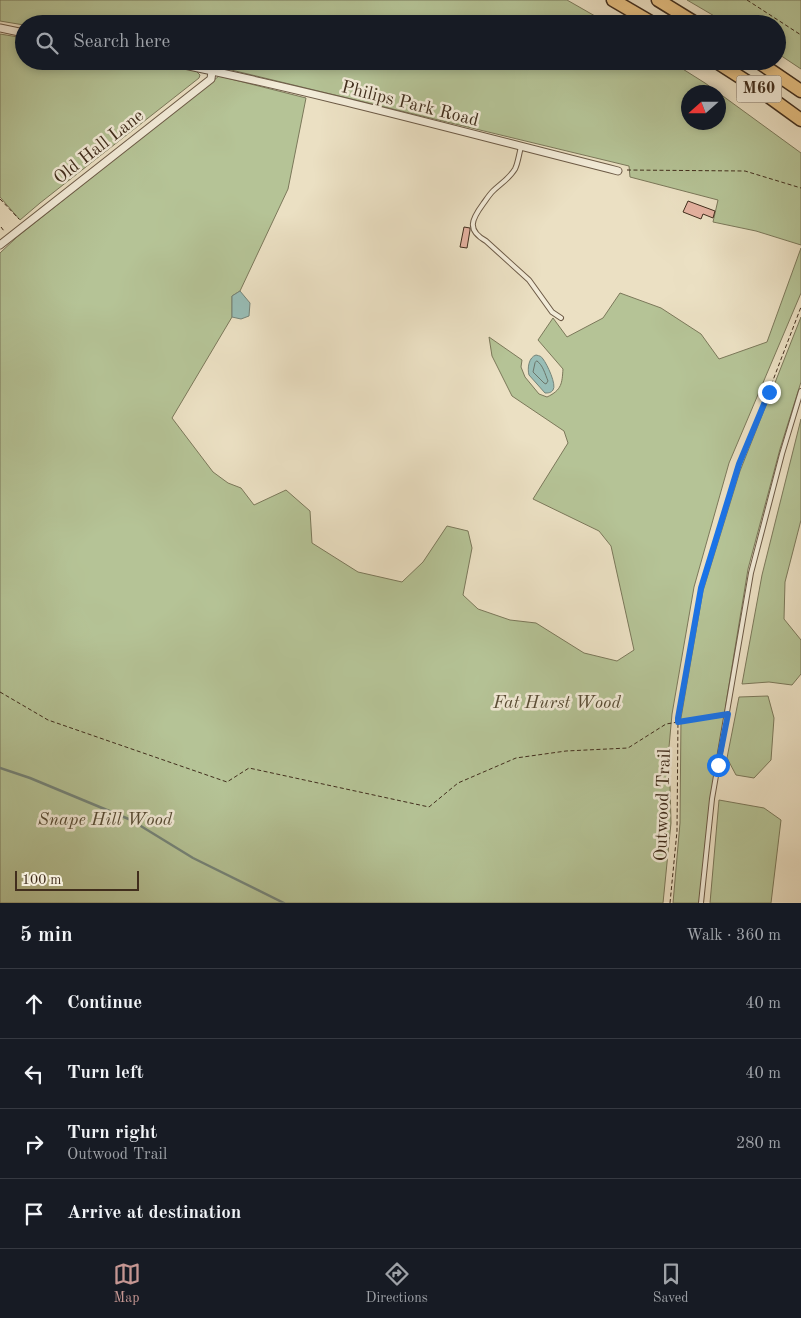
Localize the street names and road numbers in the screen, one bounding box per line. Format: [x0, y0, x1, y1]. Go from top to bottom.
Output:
road number: M60 [736, 76, 782, 102]
street label: Philips Park Road [339, 78, 481, 130]
street label: Old Hall Lane [51, 106, 147, 188]
street label: Outwood Trail [652, 748, 674, 862]

